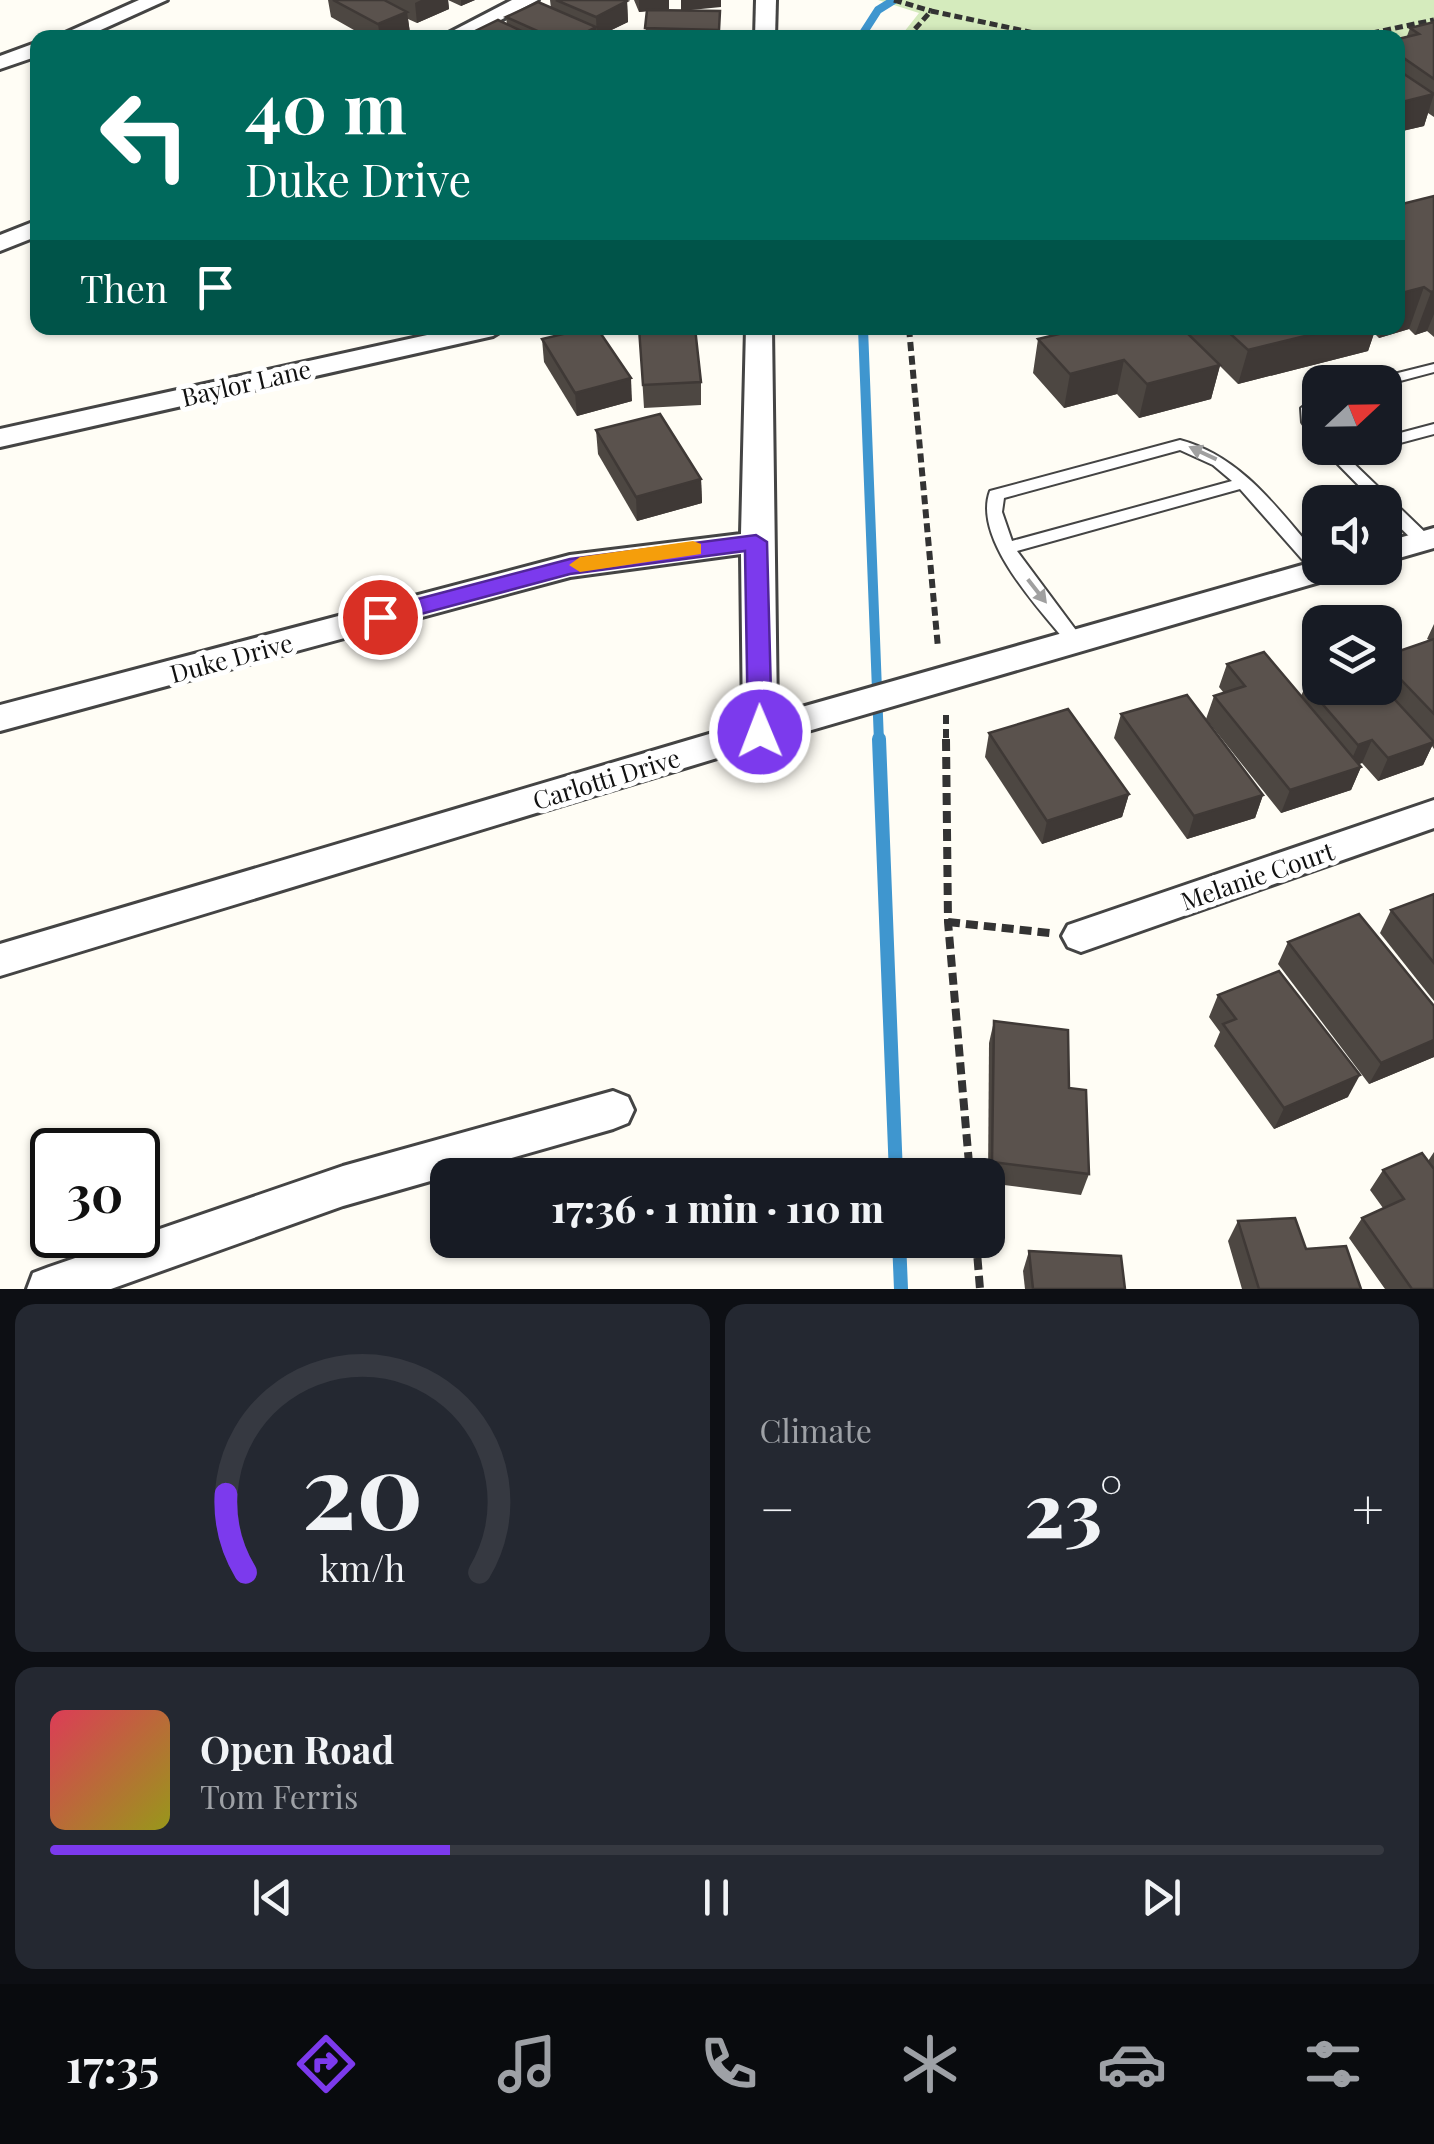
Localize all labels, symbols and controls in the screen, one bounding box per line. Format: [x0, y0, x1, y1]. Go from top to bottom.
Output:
text: 40 m [245, 58, 407, 152]
icon: left [80, 70, 210, 200]
text: Duke Drive [245, 148, 471, 208]
icon: arrive [188, 260, 243, 315]
text: Then [80, 262, 168, 313]
street label: Baylor Lane [178, 351, 314, 413]
north arrow [1302, 365, 1402, 465]
map controls [1302, 365, 1402, 705]
one-way arrow [1189, 444, 1218, 461]
button: sound [1302, 485, 1402, 585]
pin [338, 575, 423, 660]
one-way arrow [1026, 578, 1046, 604]
icon: arrive [353, 590, 408, 645]
button: layers [1302, 605, 1402, 705]
street label: Duke Drive [166, 625, 296, 689]
position arrow [708, 680, 812, 784]
street label: Carlotti Drive [528, 740, 684, 816]
street label: Melanie Court [1176, 833, 1339, 917]
speed limit sign: 30 [30, 1128, 160, 1258]
text: 17:36 · 1 min · 110 m [551, 1182, 884, 1233]
text: Climate [760, 1408, 872, 1451]
text: 20 [302, 1417, 423, 1556]
text: 23° [1024, 1457, 1123, 1557]
text: − [760, 1470, 795, 1544]
text: + [1352, 1470, 1384, 1544]
text: km/h [319, 1543, 405, 1591]
text: Open Road [200, 1723, 394, 1774]
text: Tom Ferris [200, 1774, 358, 1817]
icon: previous [245, 1870, 300, 1925]
icon: pause [689, 1870, 744, 1925]
icon: next [1134, 1870, 1189, 1925]
icon: directions [291, 2029, 361, 2099]
icon: music [492, 2029, 562, 2099]
icon: phone [694, 2029, 764, 2099]
icon: climate [895, 2029, 965, 2099]
icon: car [1097, 2029, 1167, 2099]
icon: filters [1298, 2029, 1368, 2099]
text: 17:35 [66, 2034, 159, 2094]

